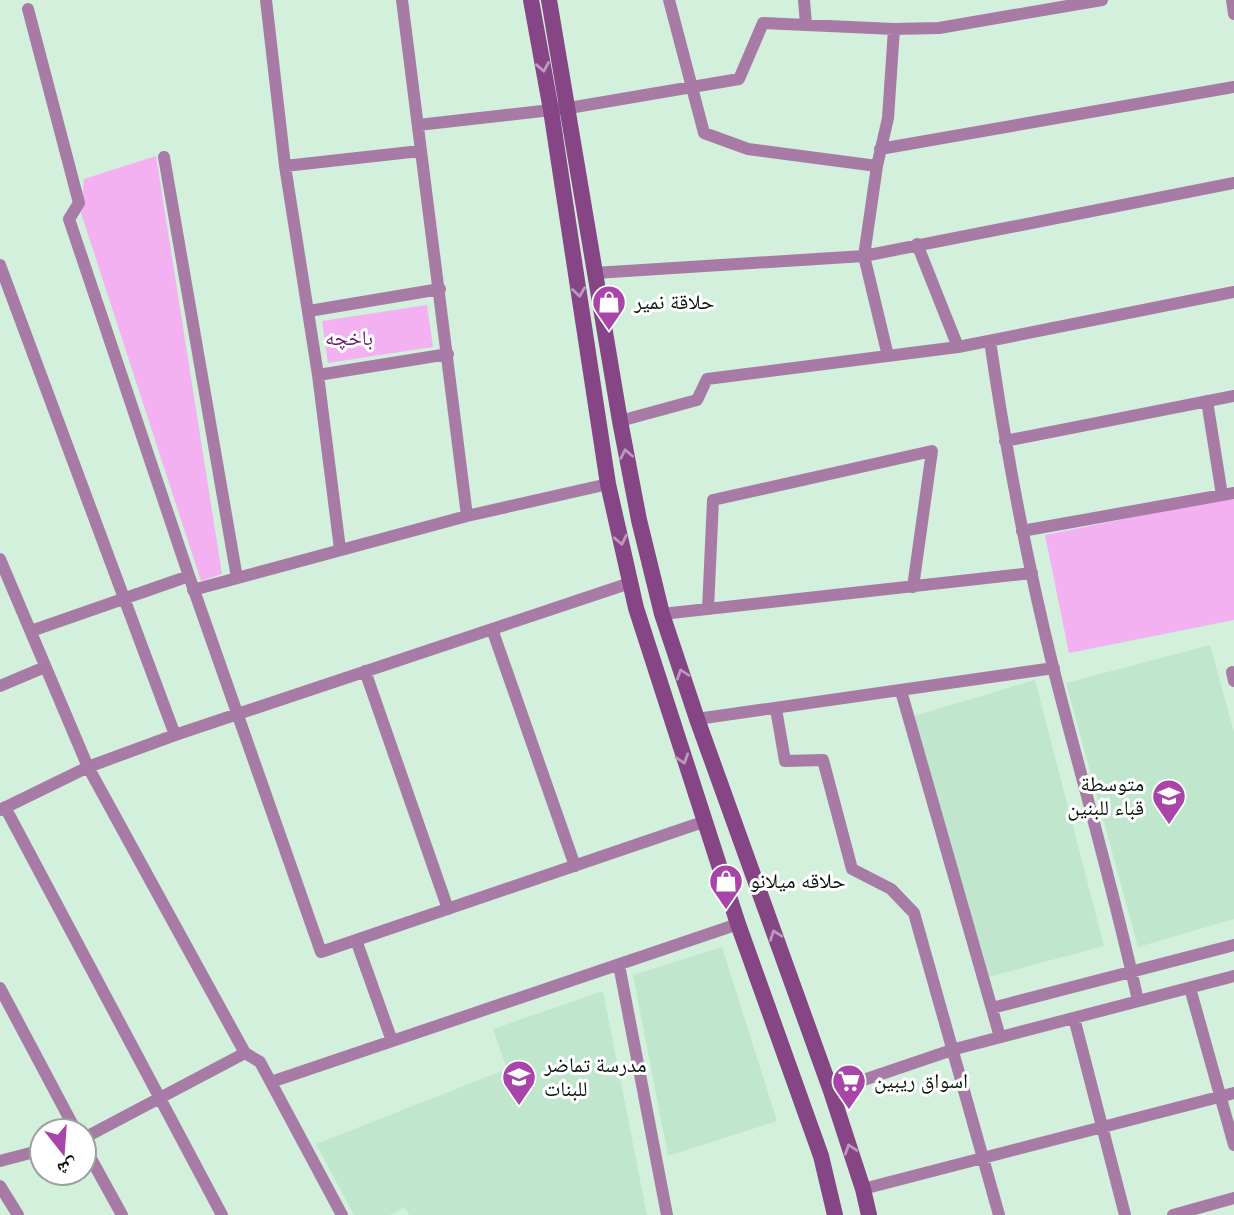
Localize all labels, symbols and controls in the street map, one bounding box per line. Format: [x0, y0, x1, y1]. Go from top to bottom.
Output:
one-way arrow [535, 61, 550, 73]
shop icon: حلاقة نمير [590, 283, 628, 332]
one-way arrow [571, 286, 586, 298]
place label: حلاقة نمير [633, 288, 714, 314]
park label: باخچە [325, 324, 373, 350]
one-way arrow [619, 448, 634, 460]
one-way arrow [612, 534, 627, 546]
one-way arrow [676, 669, 690, 681]
one-way arrow [675, 752, 690, 764]
place label: متوسطة قباء للبنين [1067, 770, 1144, 821]
school or university icon: متوسطة قباء للبنين [1150, 777, 1188, 826]
shop icon: حلاقه ميلانو [707, 862, 745, 911]
place label: حلاقه ميلانو [750, 867, 846, 893]
one-way arrow [769, 929, 783, 941]
place label: مدرسة تماضر للبنات [543, 1051, 647, 1101]
school or university icon: مدرسة تماضر للبنات [500, 1058, 538, 1107]
supermarket icon: اسواق ريبين [830, 1062, 868, 1111]
place label: اسواق ريبين [874, 1067, 968, 1094]
north arrow [28, 1117, 98, 1187]
one-way arrow [844, 1144, 858, 1156]
text: ش [55, 1154, 81, 1183]

